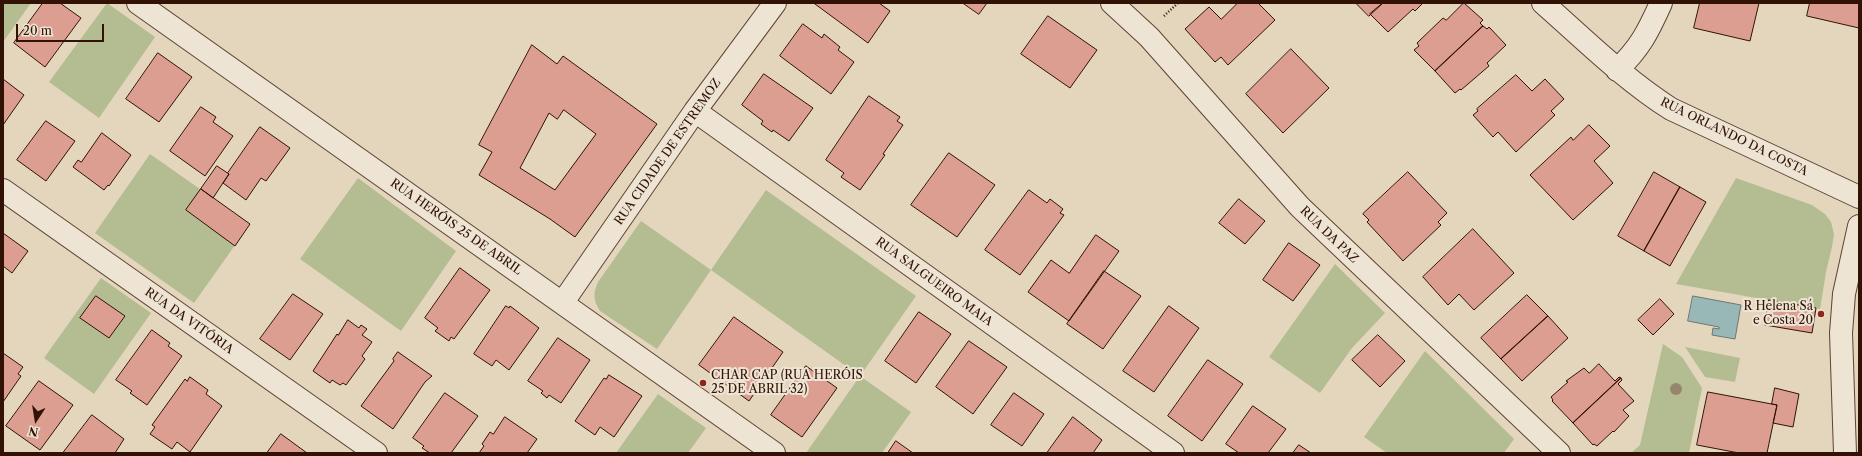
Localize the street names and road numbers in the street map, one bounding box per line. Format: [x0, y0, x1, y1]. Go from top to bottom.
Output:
street label: RUA CIDADE DE ESTREMOZ [612, 76, 724, 228]
street label: RUA ORLANDO DA COSTA [1658, 95, 1810, 179]
street label: RUA HERÓIS 25 DE ABRIL [387, 176, 525, 278]
street label: RUA DA PAZ [1297, 204, 1361, 266]
street label: RUA SALGUEIRO MAIA [873, 235, 995, 329]
street label: RUA DA VITÓRIA [142, 285, 236, 357]

